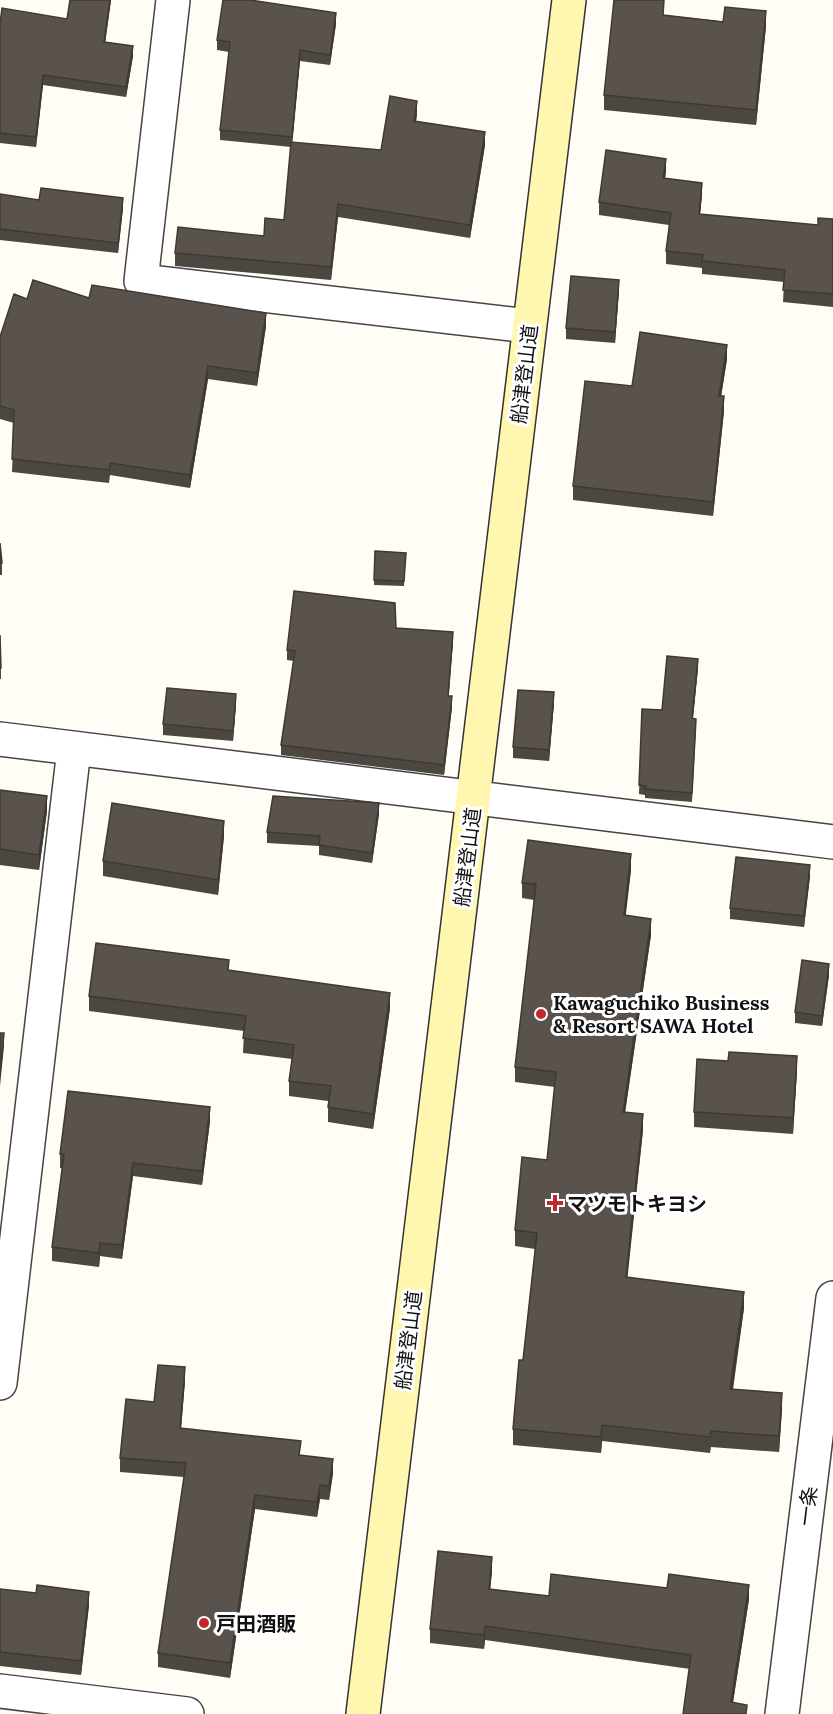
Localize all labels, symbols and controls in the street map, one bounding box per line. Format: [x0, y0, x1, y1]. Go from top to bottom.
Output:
street label: 船津登山道 [505, 323, 543, 425]
street label: 船津登山道 [448, 806, 486, 908]
place label: Kawaguchiko Business & Resort SAWA Hotel [553, 990, 770, 1038]
marker: Kawaguchiko Business & Resort SAWA Hotel [534, 1007, 548, 1021]
place label: マツモトキヨシ [567, 1191, 707, 1216]
marker: マツモトキヨシ [548, 1196, 562, 1210]
street label: 船津登山道 [389, 1289, 427, 1391]
street label: 一条 [792, 1485, 822, 1527]
place label: 戸田酒販 [216, 1611, 296, 1636]
marker: 戸田酒販 [197, 1616, 211, 1630]

